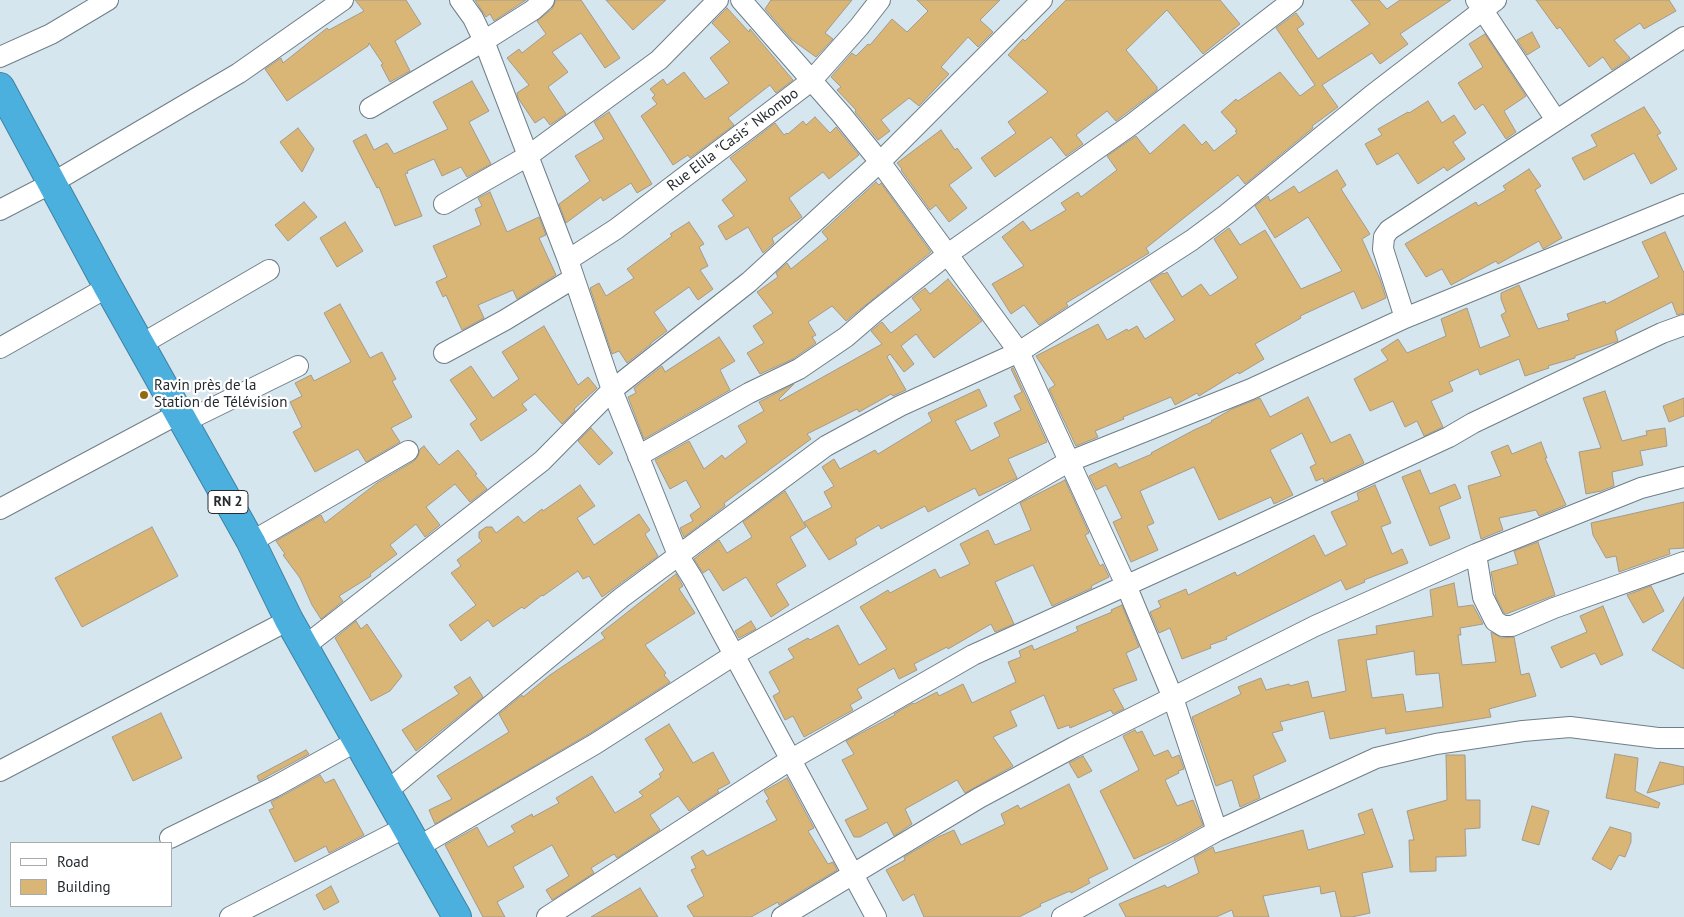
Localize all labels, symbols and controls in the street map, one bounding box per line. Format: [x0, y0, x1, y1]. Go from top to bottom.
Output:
street label: Rue Elila "Casis" Nkombo [664, 85, 802, 195]
place label: Ravin près de la Station de Télévision [154, 377, 287, 412]
marker: Ravin près de la Station de Télévision [138, 389, 150, 401]
road number: RN 2 [208, 491, 248, 514]
legend [10, 842, 172, 907]
text: Road [57, 852, 89, 871]
text: Building [57, 877, 111, 896]

